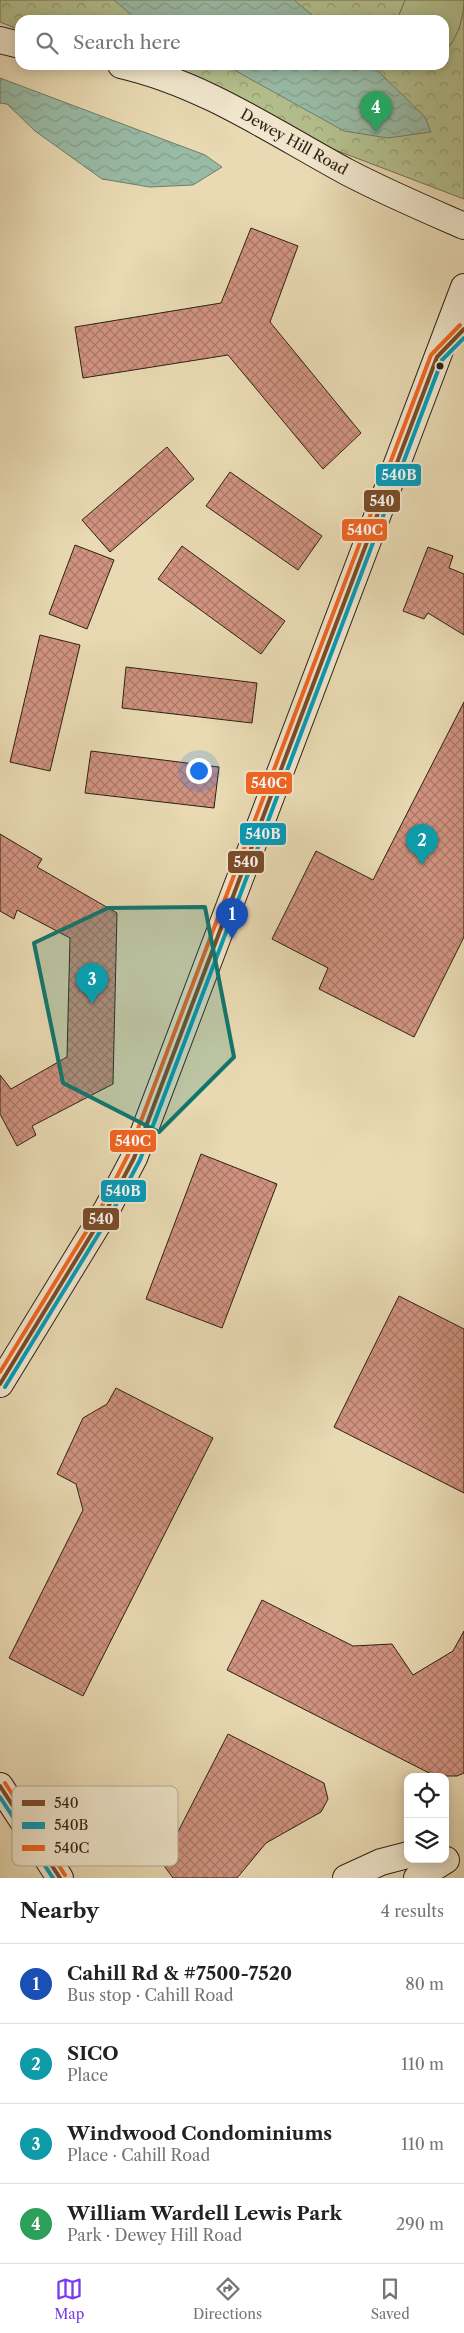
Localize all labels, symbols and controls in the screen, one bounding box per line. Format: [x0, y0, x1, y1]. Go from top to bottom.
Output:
search box [15, 15, 449, 70]
icon: search [33, 29, 61, 57]
text: Search here [73, 31, 181, 54]
pin: 4 [360, 91, 392, 132]
street label: Dewey Hill Road [237, 104, 351, 179]
unlabelled marker [435, 361, 445, 371]
line badge: 540B [375, 463, 422, 487]
text: 540B [381, 466, 417, 484]
line badge: 540 [363, 489, 401, 513]
text: 540 [370, 492, 395, 510]
line badge: 540C [341, 518, 388, 542]
text: 540C [347, 521, 383, 539]
your location [186, 758, 212, 784]
line badge: 540C [245, 771, 293, 795]
text: 540C [251, 774, 287, 792]
line badge: 540B [239, 822, 287, 846]
pin: 2 [406, 824, 438, 865]
text: 540B [245, 825, 281, 843]
line badge: 540 [227, 850, 265, 874]
text: 540 [234, 853, 259, 871]
pin: 1 [216, 898, 248, 939]
pin: 3 [76, 963, 108, 1004]
line badge: 540C [109, 1129, 157, 1153]
text: 540C [115, 1132, 151, 1150]
line badge: 540B [100, 1179, 147, 1203]
text: 540B [105, 1182, 141, 1200]
line badge: 540 [82, 1207, 120, 1231]
text: 540 [89, 1210, 114, 1228]
map controls [404, 1773, 449, 1863]
button: locate [404, 1773, 449, 1818]
legend [12, 1786, 178, 1866]
text: 540 [54, 1794, 79, 1812]
text: 540B [54, 1816, 89, 1834]
button: layers [404, 1818, 449, 1863]
text: 540C [54, 1839, 89, 1857]
text: Nearby [20, 1898, 99, 1923]
text: 4 results [381, 1901, 444, 1921]
text: Cahill Rd & #7500-7520 [67, 1962, 292, 1985]
text: 1 [32, 1974, 40, 1994]
text: 80 m [405, 1974, 444, 1994]
text: Bus stop · Cahill Road [67, 1985, 234, 2005]
text: SICO [67, 2042, 119, 2065]
text: 2 [31, 2054, 41, 2074]
text: 110 m [401, 2054, 444, 2074]
text: Place [67, 2065, 108, 2085]
text: Windwood Condominiums [67, 2122, 332, 2145]
text: 3 [31, 2134, 41, 2154]
text: 110 m [401, 2134, 444, 2154]
text: Place · Cahill Road [67, 2145, 210, 2165]
text: William Wardell Lewis Park [67, 2202, 342, 2225]
text: 4 [31, 2214, 41, 2234]
text: 290 m [396, 2214, 444, 2234]
text: Park · Dewey Hill Road [67, 2225, 242, 2245]
tab: Map [54, 2275, 84, 2323]
tab: Directions [193, 2275, 262, 2323]
tab: Saved [371, 2275, 410, 2323]

